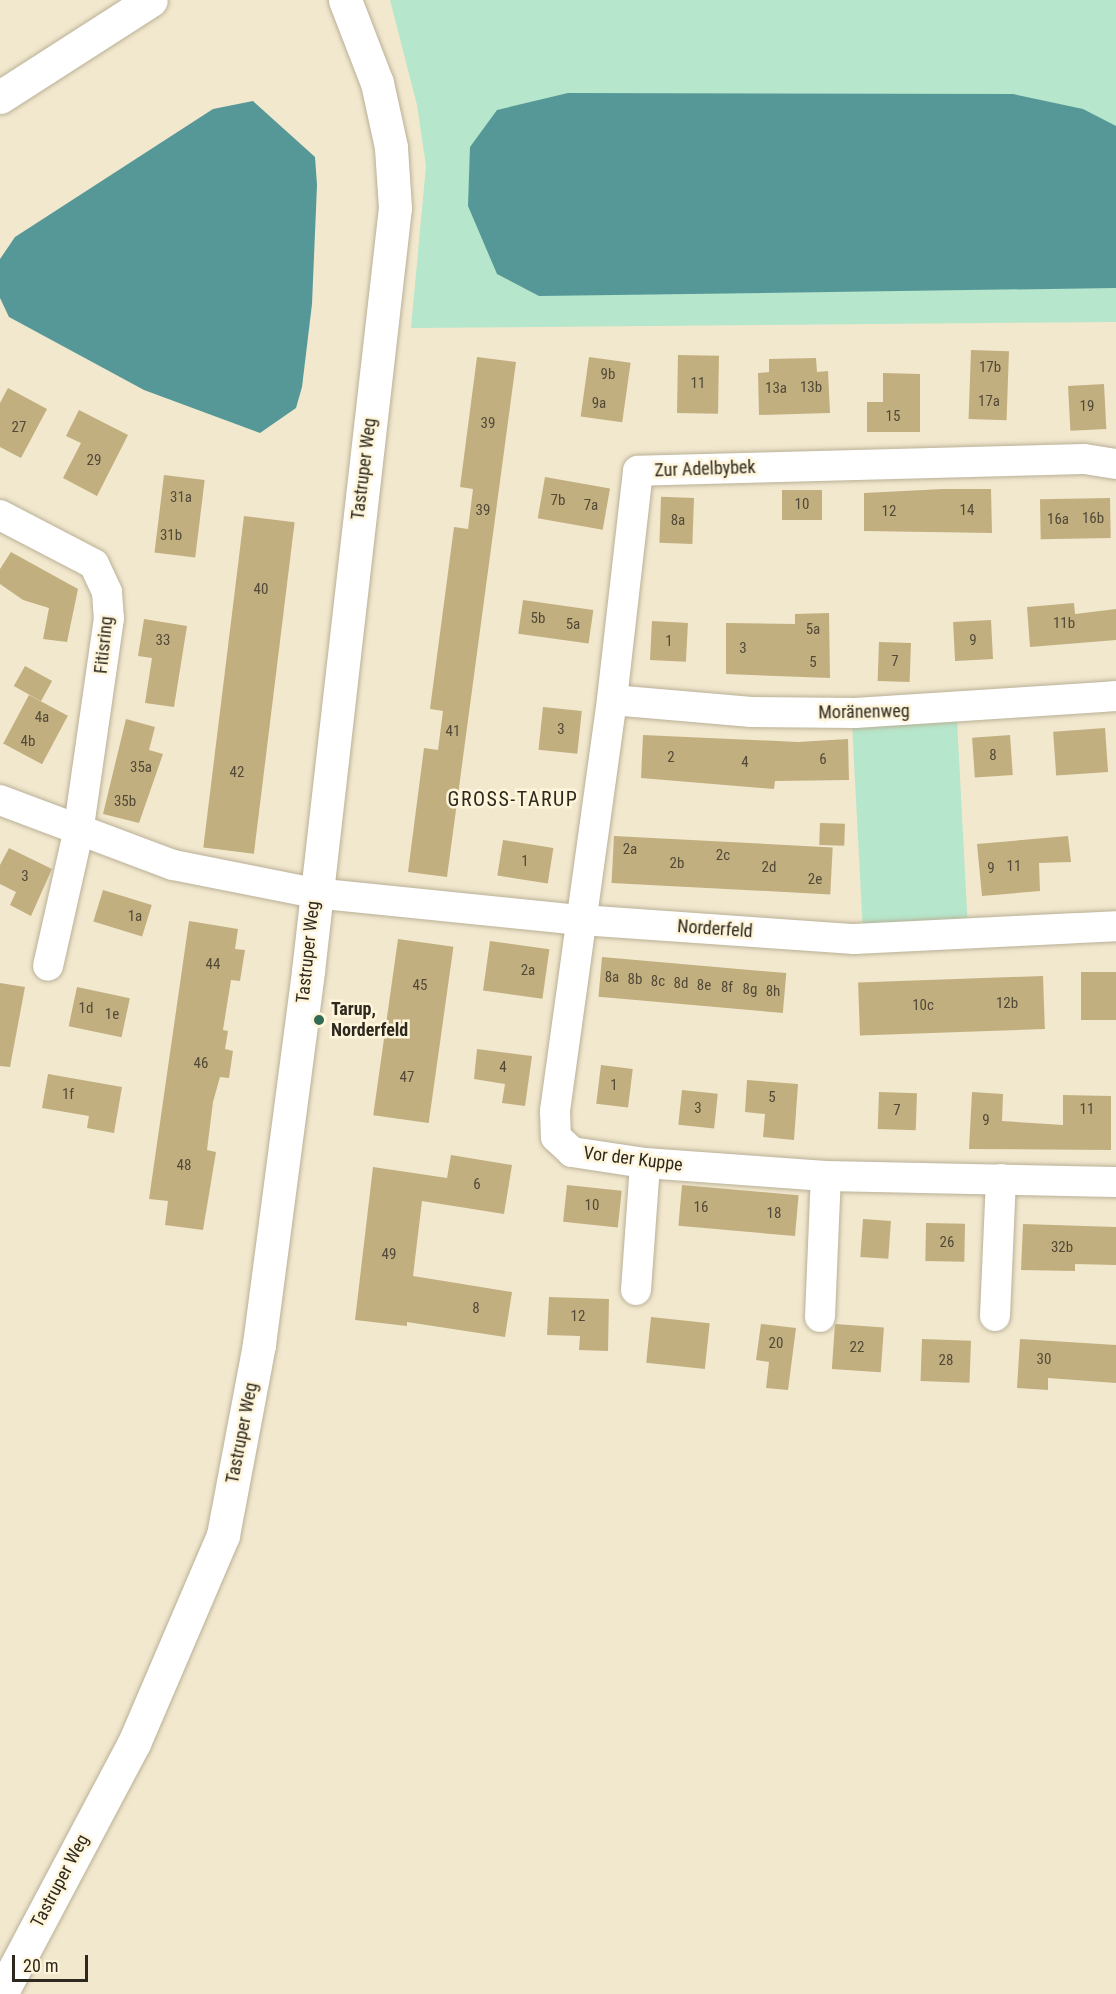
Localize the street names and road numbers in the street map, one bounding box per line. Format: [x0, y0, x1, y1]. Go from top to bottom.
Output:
street label: Tastruper Weg [347, 417, 381, 521]
street label: Zur Adelbybek [654, 456, 756, 482]
street label: Fitisring [90, 615, 118, 675]
street label: Moränenweg [818, 700, 910, 724]
street label: Tastruper Weg [292, 900, 324, 1004]
street label: Norderfeld [677, 916, 753, 942]
street label: Vor der Kuppe [582, 1142, 684, 1176]
street label: Tastruper Weg [222, 1381, 262, 1485]
street label: Tastruper Weg [26, 1831, 94, 1931]

